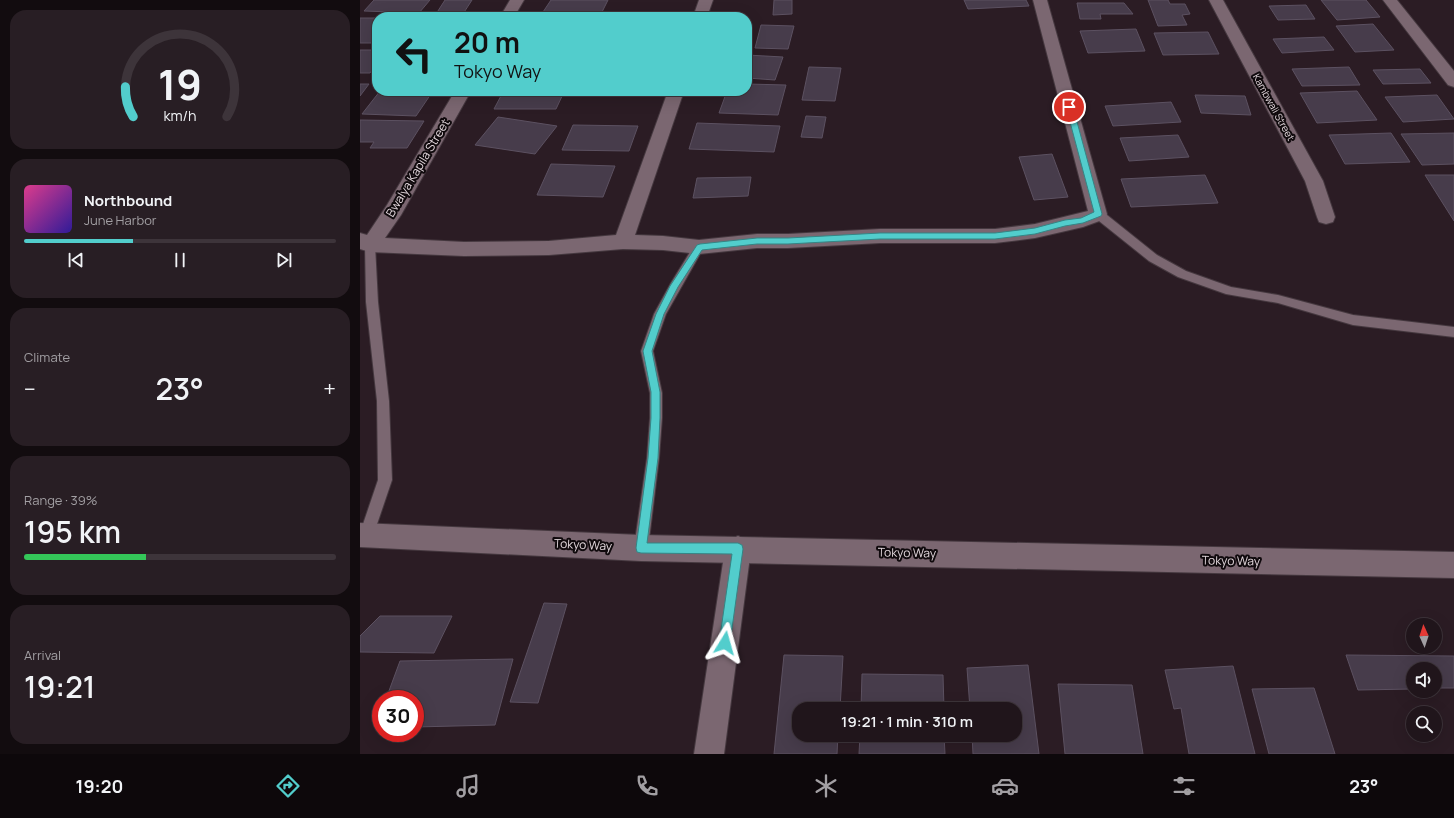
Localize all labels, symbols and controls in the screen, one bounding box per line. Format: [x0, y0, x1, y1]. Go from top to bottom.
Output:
text: 20 m [454, 23, 520, 61]
icon: left [388, 28, 440, 80]
text: 19 [158, 56, 202, 112]
text: Tokyo Way [454, 59, 541, 83]
street label: Kambwali Street [1250, 71, 1298, 143]
pin [1052, 90, 1086, 124]
icon: arrive [1058, 96, 1080, 118]
text: km/h [163, 106, 197, 125]
street label: Bwalya Kapila Street [382, 115, 454, 220]
text: Northbound [84, 190, 172, 211]
text: June Harbor [84, 211, 157, 229]
icon: previous [65, 249, 87, 271]
icon: pause [169, 249, 191, 271]
icon: next [273, 249, 295, 271]
text: Climate [24, 348, 70, 366]
text: 23° [155, 368, 204, 409]
text: − [24, 374, 36, 404]
text: + [323, 374, 336, 404]
text: Range · 39% [24, 491, 98, 509]
text: 195 km [24, 511, 121, 552]
street label: Tokyo Way [554, 534, 613, 555]
street label: Tokyo Way [878, 543, 937, 562]
street label: Tokyo Way [1202, 551, 1261, 570]
north arrow [1406, 618, 1442, 654]
map controls [1406, 618, 1442, 742]
position arrow [704, 622, 746, 664]
text: Arrival [24, 646, 61, 664]
button: sound [1406, 662, 1442, 698]
text: 19:21 [24, 666, 95, 707]
speed limit sign: 30 [372, 690, 424, 742]
button: search [1406, 706, 1442, 742]
text: 19:21 · 1 min · 310 m [841, 711, 973, 732]
icon: directions [274, 772, 302, 800]
icon: music [454, 772, 482, 800]
icon: phone [633, 772, 661, 800]
icon: climate [812, 772, 840, 800]
icon: car [991, 772, 1019, 800]
icon: filters [1170, 772, 1198, 800]
text: 19:20 [76, 774, 123, 798]
text: 23° [1349, 774, 1378, 798]

